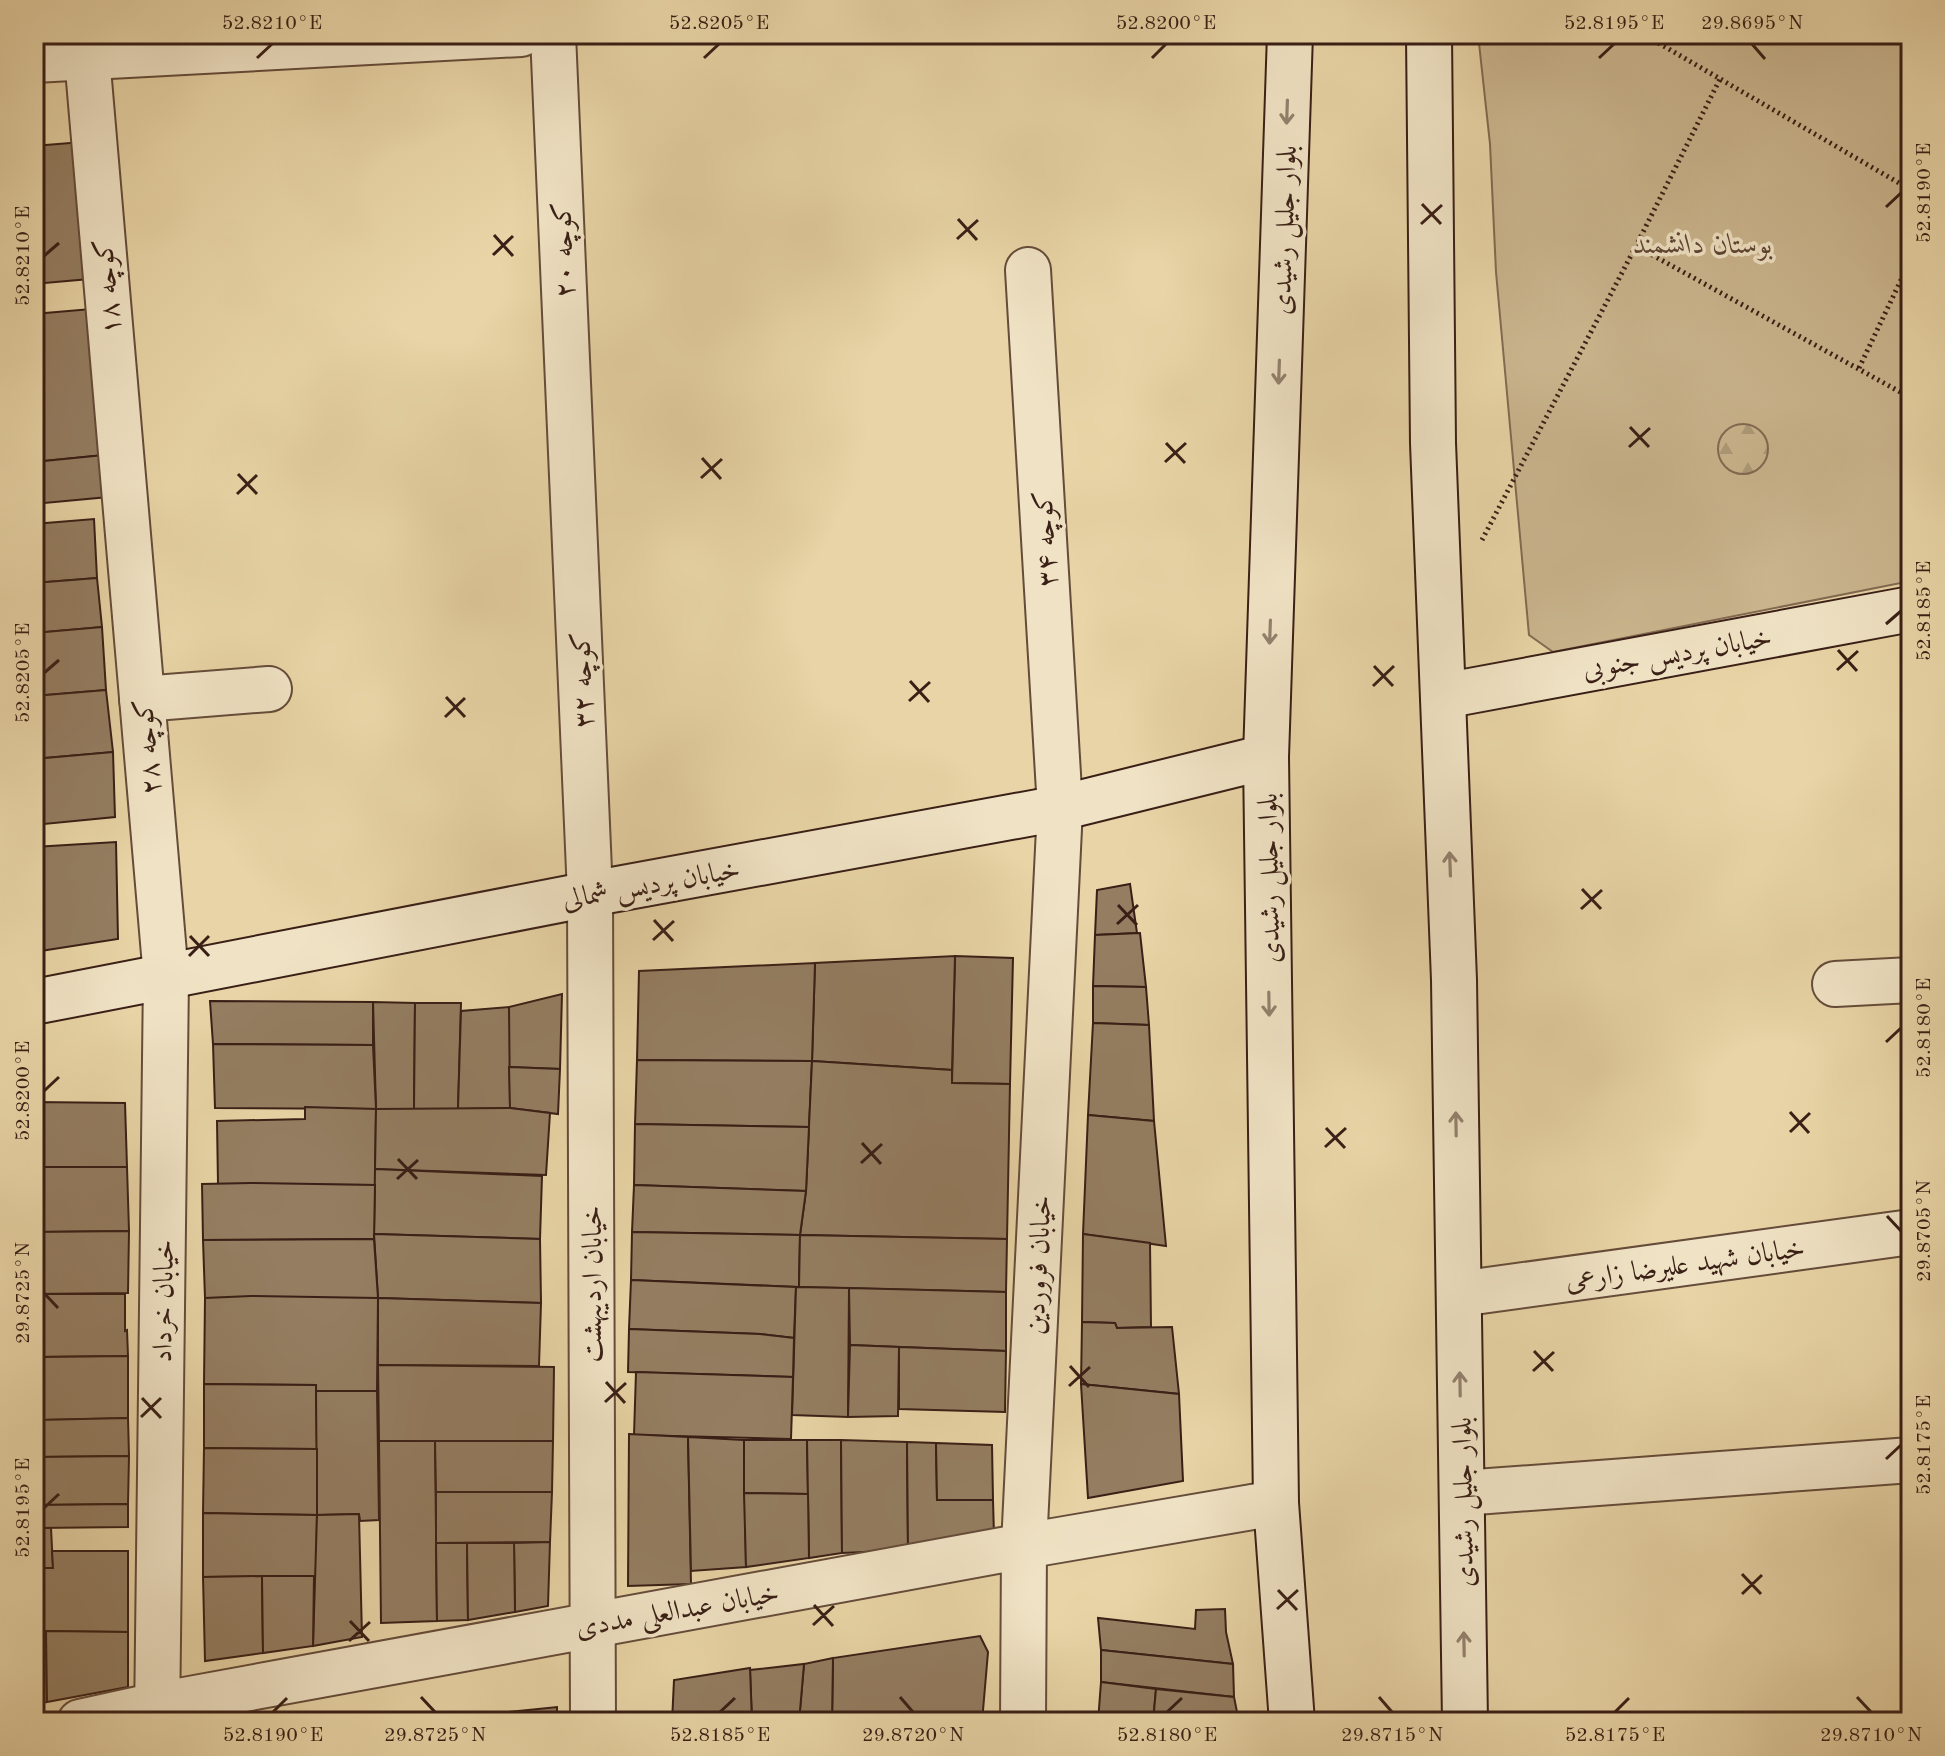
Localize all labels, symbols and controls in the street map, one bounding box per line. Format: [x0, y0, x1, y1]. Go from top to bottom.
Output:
text: 52.8210°E [222, 14, 322, 34]
text: 52.8205°E [669, 14, 769, 34]
text: 52.8200°E [1116, 14, 1216, 34]
text: 52.8195°E [1564, 14, 1664, 34]
text: 29.8695°N [1701, 14, 1803, 34]
one-way arrow [1280, 98, 1295, 125]
text: 52.8190°E [1915, 143, 1935, 243]
street label: بلوار جلیل رشیدی [1269, 145, 1306, 316]
street label: کوچه ۲۰ [548, 201, 584, 299]
text: 52.8210°E [14, 206, 34, 306]
park label: بوستان دانشمند [1633, 232, 1773, 261]
street label: کوچه ۱۸ [90, 237, 130, 336]
one-way arrow [1271, 358, 1286, 385]
street label: کوچه ۳۴ [1029, 490, 1066, 588]
text: 52.8185°E [1915, 561, 1935, 661]
one-way arrow [1263, 618, 1278, 645]
text: 52.8205°E [14, 623, 34, 723]
street label: خیابان پردیس جنوبی [1581, 625, 1775, 688]
street label: کوچه ۳۲ [567, 631, 603, 729]
street label: کوچه ۲۸ [130, 697, 170, 796]
street label: بلوار جلیل رشیدی [1256, 793, 1289, 963]
one-way arrow [1442, 851, 1457, 878]
street label: خیابان پردیس شمالی [560, 857, 743, 917]
text: 52.8180°E [1915, 978, 1935, 1078]
one-way arrow [1261, 990, 1277, 1017]
text: 52.8200°E [14, 1041, 34, 1141]
one-way arrow [1448, 1111, 1464, 1138]
text: 29.8705°N [1915, 1180, 1935, 1282]
street label: خیابان فروردین [1022, 1195, 1059, 1336]
street label: خیابان اردیبهشت [580, 1206, 610, 1363]
street label: خیابان شهید علیرضا زارعی [1564, 1235, 1807, 1299]
street label: خیابان خرداد [150, 1239, 180, 1363]
text: 29.8725°N [14, 1242, 34, 1344]
one-way arrow [1452, 1371, 1468, 1398]
text: 52.8175°E [1915, 1395, 1935, 1495]
street label: بلوار جلیل رشیدی [1450, 1417, 1483, 1587]
text: 52.8195°E [14, 1458, 34, 1558]
street label: خیابان عبدالعلی مددی [574, 1580, 782, 1648]
one-way arrow [1456, 1631, 1472, 1658]
text: 52.8190°E [223, 1726, 323, 1746]
text: 29.8725°N [384, 1726, 486, 1746]
text: 52.8185°E [670, 1726, 770, 1746]
text: 29.8720°N [862, 1726, 964, 1746]
text: 52.8180°E [1117, 1726, 1217, 1746]
text: 29.8715°N [1341, 1726, 1443, 1746]
text: 52.8175°E [1565, 1726, 1665, 1746]
text: 29.8710°N [1820, 1726, 1922, 1746]

